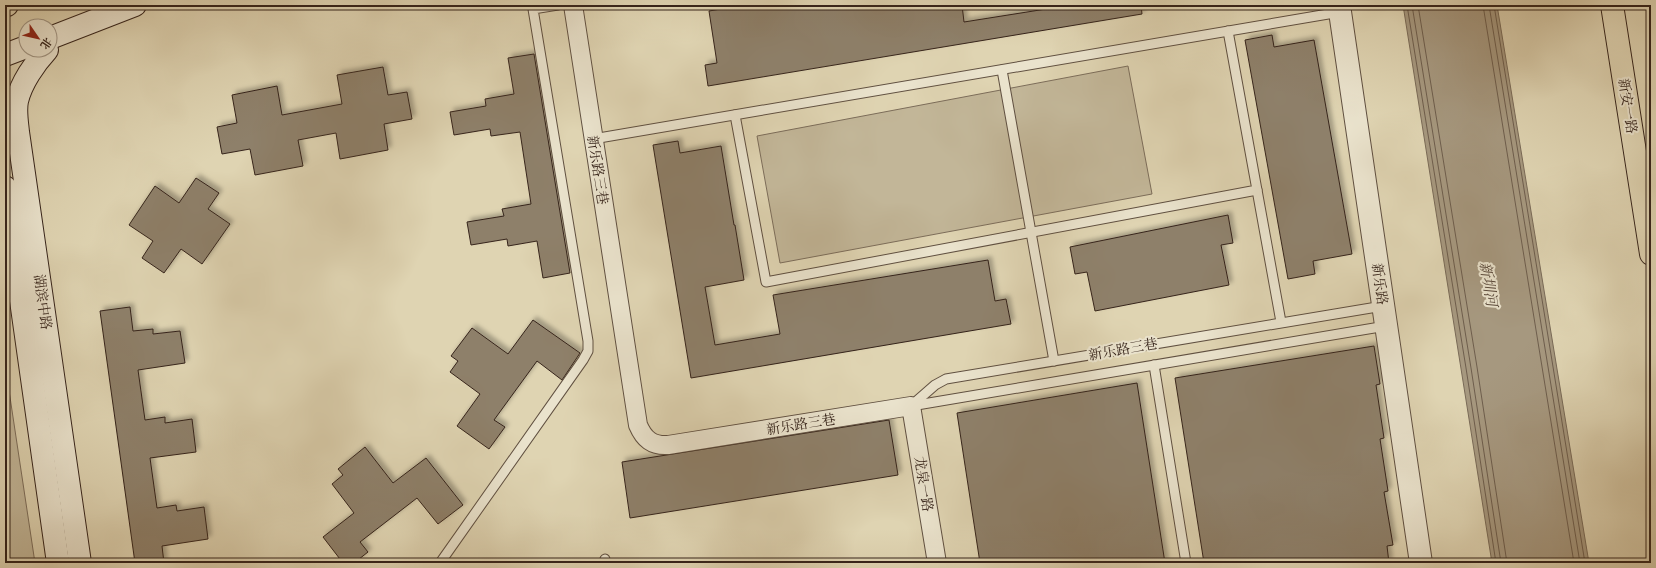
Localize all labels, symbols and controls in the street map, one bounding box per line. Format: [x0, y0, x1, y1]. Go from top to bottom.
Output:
north arrow [18, 18, 58, 58]
text: 北 [37, 35, 55, 52]
street label: 新安一路 [1615, 77, 1641, 135]
street label: 新乐路三巷 [584, 134, 612, 206]
water label: 新圳河 [1476, 260, 1502, 311]
street label: 新乐路 [1368, 262, 1392, 306]
street label: 湖滨中路 [30, 273, 56, 331]
street label: 新乐路三巷 [1087, 334, 1159, 364]
street label: 新乐路三巷 [765, 410, 837, 438]
street label: 龙泉一路 [911, 455, 937, 513]

